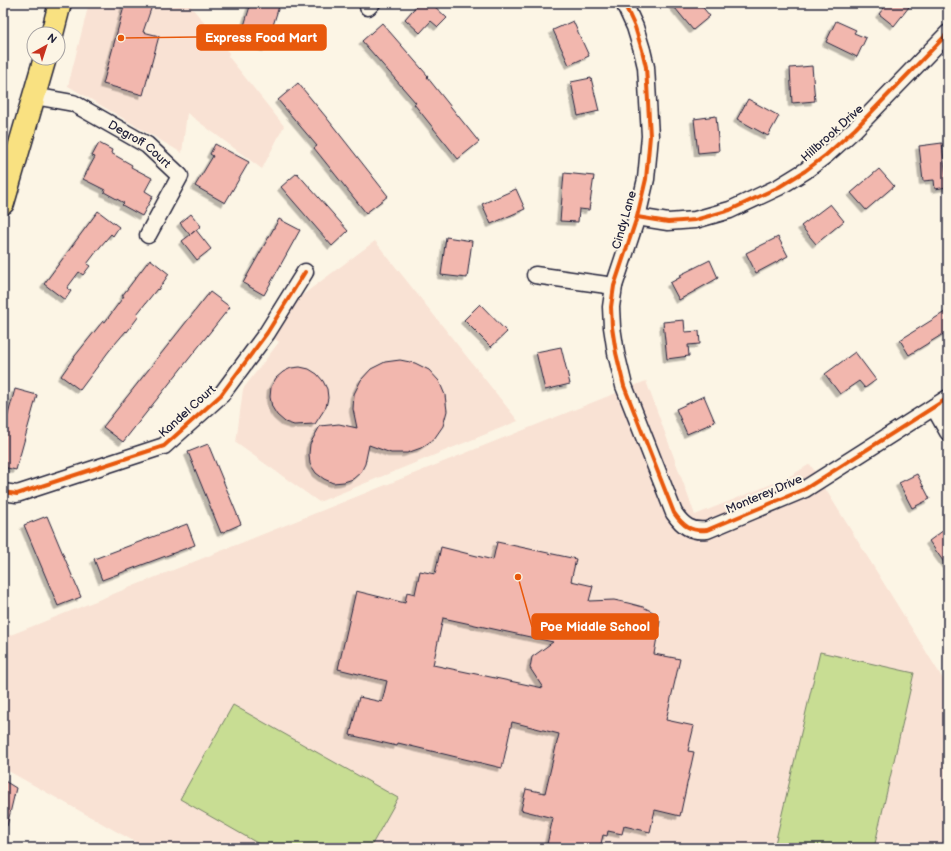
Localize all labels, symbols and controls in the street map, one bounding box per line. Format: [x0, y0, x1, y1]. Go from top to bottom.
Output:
callout: Express Food Mart [197, 25, 326, 50]
north arrow [26, 26, 66, 66]
text: Express Food Mart [205, 30, 318, 46]
text: N [45, 31, 59, 46]
street label: Hillbrook Drive [798, 101, 867, 165]
street label: Degroff Court [105, 117, 174, 172]
street label: Cindy Lane [609, 189, 640, 251]
street label: Kandel Court [156, 382, 219, 441]
street label: Monterey Drive [724, 472, 805, 517]
callout: Poe Middle School [532, 614, 658, 639]
text: Poe Middle School [540, 619, 650, 635]

